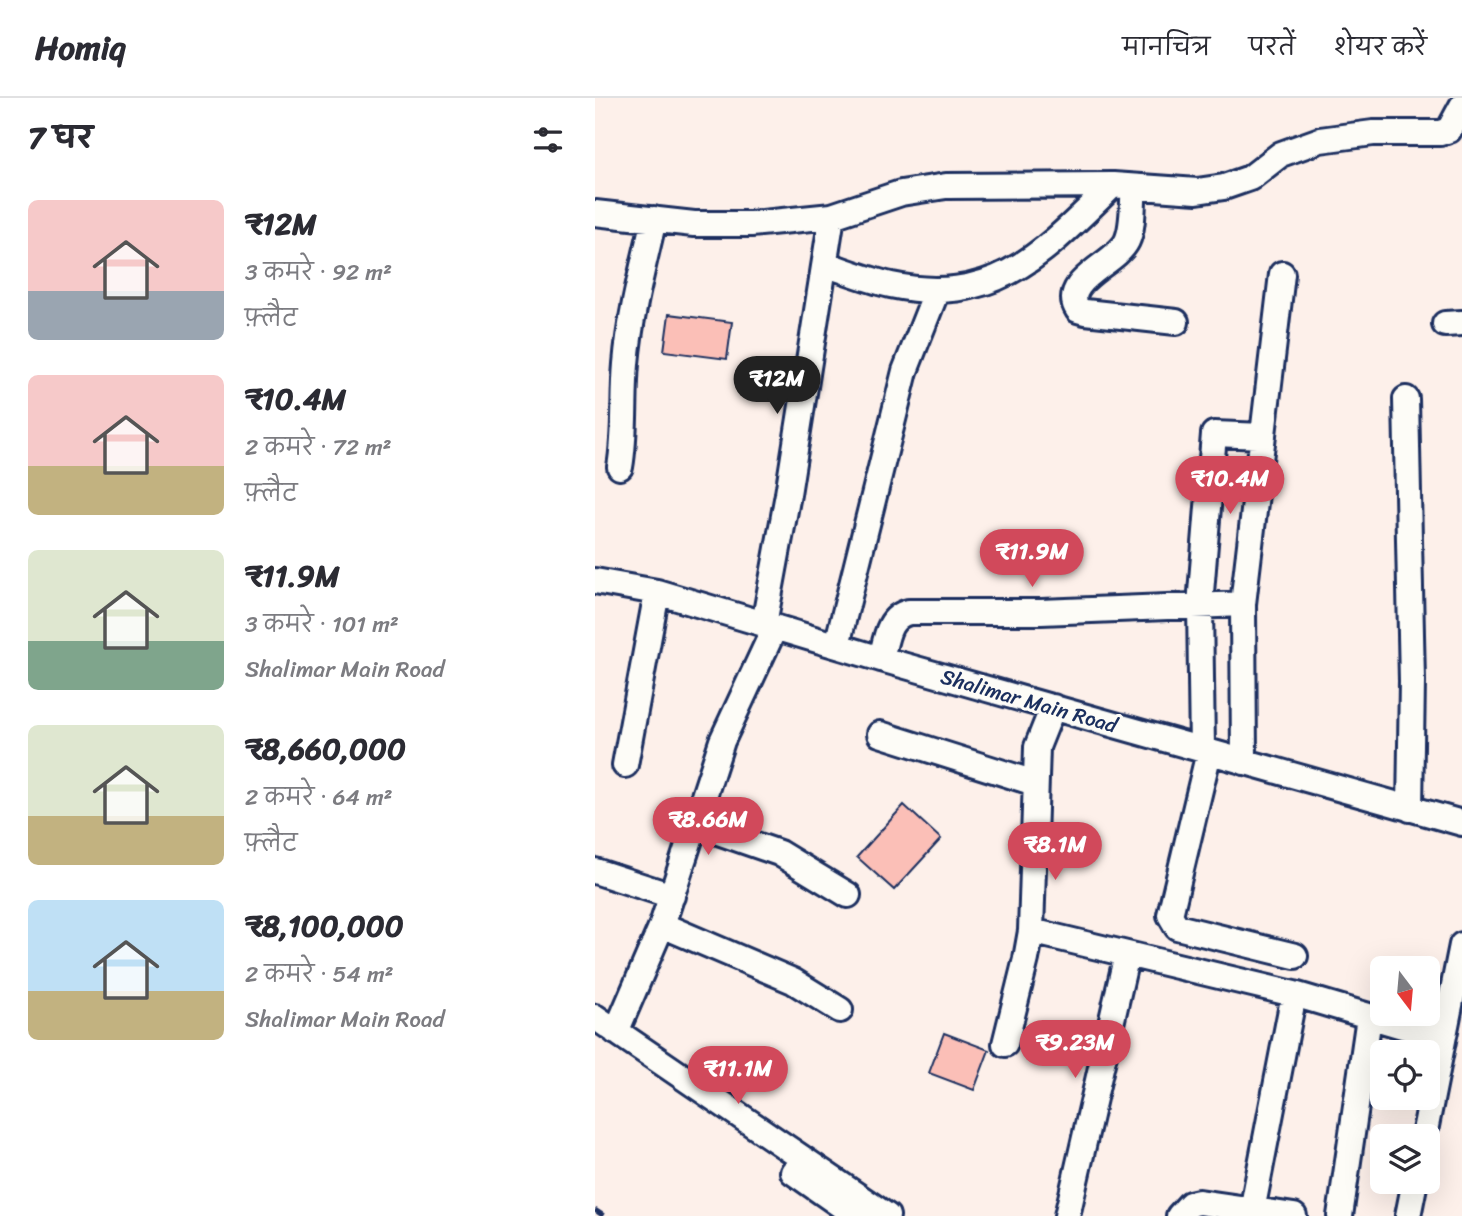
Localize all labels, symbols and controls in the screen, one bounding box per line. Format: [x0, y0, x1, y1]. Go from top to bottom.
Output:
text: Homiq [35, 19, 126, 77]
text: मानचित्र [1122, 26, 1210, 68]
text: परतें [1248, 26, 1296, 68]
text: शेयर करें [1334, 26, 1427, 68]
text: 7 घर [28, 111, 93, 165]
icon: filters [529, 121, 567, 159]
text: ₹12M [245, 197, 316, 251]
icon: home [84, 228, 168, 312]
text: 3 कमरे · 92 m² [245, 252, 392, 293]
text: फ़्लैट [245, 298, 297, 339]
pin: ₹12M [736, 356, 818, 416]
text: ₹12M [750, 358, 804, 399]
text: ₹10.4M [245, 372, 346, 426]
icon: home [84, 403, 168, 487]
text: 2 कमरे · 72 m² [245, 427, 392, 468]
pin: ₹10.4M [1173, 456, 1287, 516]
text: ₹10.4M [1191, 458, 1269, 499]
text: फ़्लैट [245, 473, 297, 514]
pin: ₹11.9M [975, 530, 1089, 589]
text: ₹11.9M [996, 531, 1068, 572]
text: ₹11.9M [245, 549, 340, 603]
icon: home [84, 578, 168, 662]
text: 3 कमरे · 101 m² [245, 604, 399, 645]
text: Shalimar Main Road [245, 649, 445, 690]
street label: Shalimar Main Road [936, 658, 1124, 745]
text: ₹8,660,000 [245, 722, 406, 776]
icon: home [84, 753, 168, 837]
text: 2 कमरे · 64 m² [245, 777, 393, 818]
pin: ₹8.66M [651, 798, 765, 857]
text: ₹8.66M [669, 799, 747, 840]
pin: ₹8.1M [1006, 822, 1104, 882]
text: फ़्लैट [245, 823, 297, 864]
text: ₹8.1M [1024, 824, 1086, 865]
text: ₹8,100,000 [245, 899, 404, 953]
icon: home [84, 928, 168, 1012]
text: 2 कमरे · 54 m² [245, 954, 394, 995]
north arrow [1370, 956, 1440, 1026]
map controls [1370, 956, 1440, 1194]
text: Shalimar Main Road [245, 999, 445, 1040]
pin: ₹9.23M [1018, 1020, 1132, 1080]
text: ₹9.23M [1036, 1022, 1114, 1063]
button: locate [1370, 1040, 1440, 1110]
pin: ₹11.1M [681, 1046, 795, 1106]
text: ₹11.1M [704, 1048, 772, 1089]
button: layers [1370, 1124, 1440, 1194]

